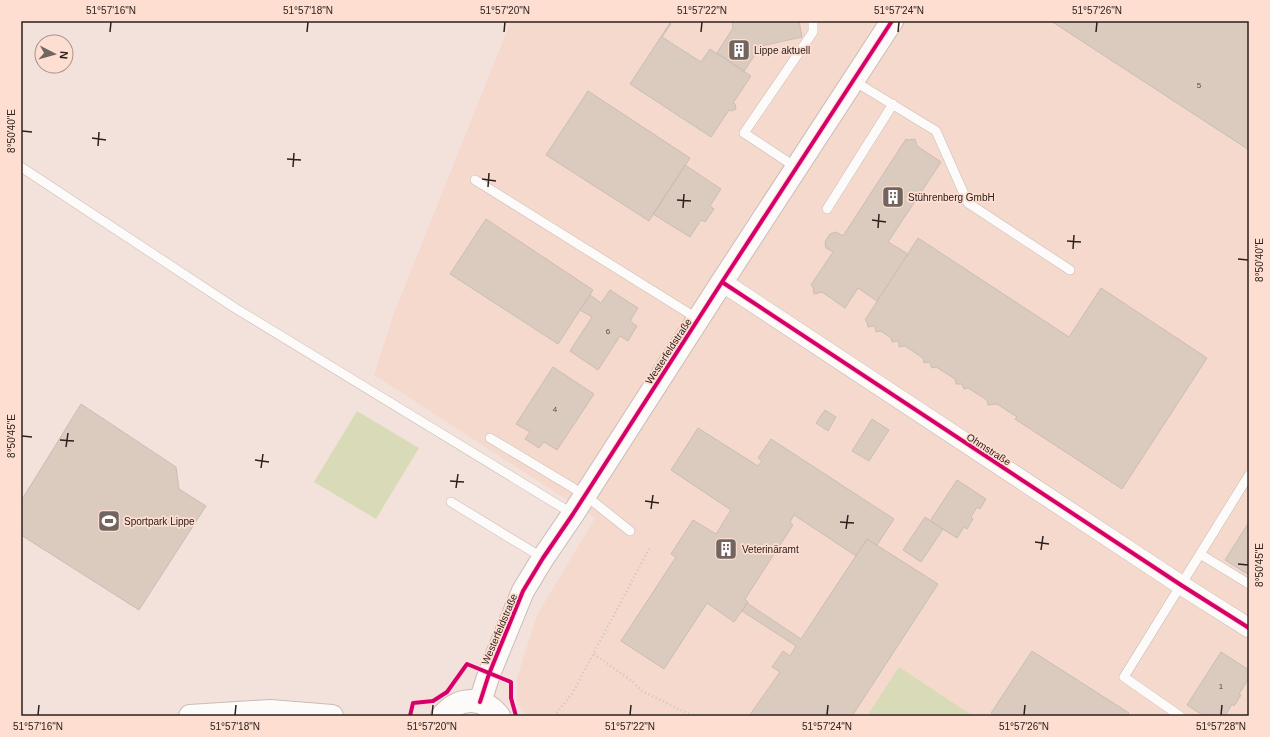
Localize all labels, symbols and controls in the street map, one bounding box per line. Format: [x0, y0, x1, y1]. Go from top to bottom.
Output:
text: 51°57'16"N [86, 5, 136, 16]
text: 51°57'18"N [283, 5, 333, 16]
text: 51°57'20"N [480, 5, 530, 16]
text: 51°57'22"N [677, 5, 727, 16]
text: 51°57'24"N [874, 5, 924, 16]
text: 51°57'26"N [1072, 5, 1122, 16]
north arrow [34, 34, 74, 74]
building icon: Lippe aktuell [726, 37, 752, 63]
place label: Lippe aktuell [754, 45, 810, 56]
text: N [58, 50, 70, 60]
house number: 5 [1197, 81, 1202, 90]
text: 8°50'40"E [6, 109, 17, 153]
building icon: Stührenberg GmbH [880, 184, 906, 210]
place label: Stührenberg GmbH [908, 192, 995, 203]
text: 8°50'40"E [1254, 238, 1265, 282]
street label: Westerfeldstraße [643, 316, 694, 386]
house number: 6 [606, 327, 611, 336]
house number: 4 [553, 405, 558, 414]
text: 8°50'45"E [6, 414, 17, 458]
street label: Ohmstraße [965, 431, 1013, 468]
sports icon: Sportpark Lippe [96, 508, 122, 534]
place label: Sportpark Lippe [124, 516, 195, 527]
building icon: Veterinäramt [713, 536, 739, 562]
text: 8°50'45"E [1254, 543, 1265, 587]
place label: Veterinäramt [742, 544, 799, 555]
street label: Westerfeldstraße [480, 592, 520, 666]
house number: 1 [1219, 682, 1224, 691]
text: 51°57'16"N [13, 721, 63, 732]
text: 51°57'18"N [210, 721, 260, 732]
text: 51°57'20"N [407, 721, 457, 732]
text: 51°57'22"N [605, 721, 655, 732]
text: 51°57'24"N [802, 721, 852, 732]
text: 51°57'26"N [999, 721, 1049, 732]
text: 51°57'28"N [1196, 721, 1246, 732]

